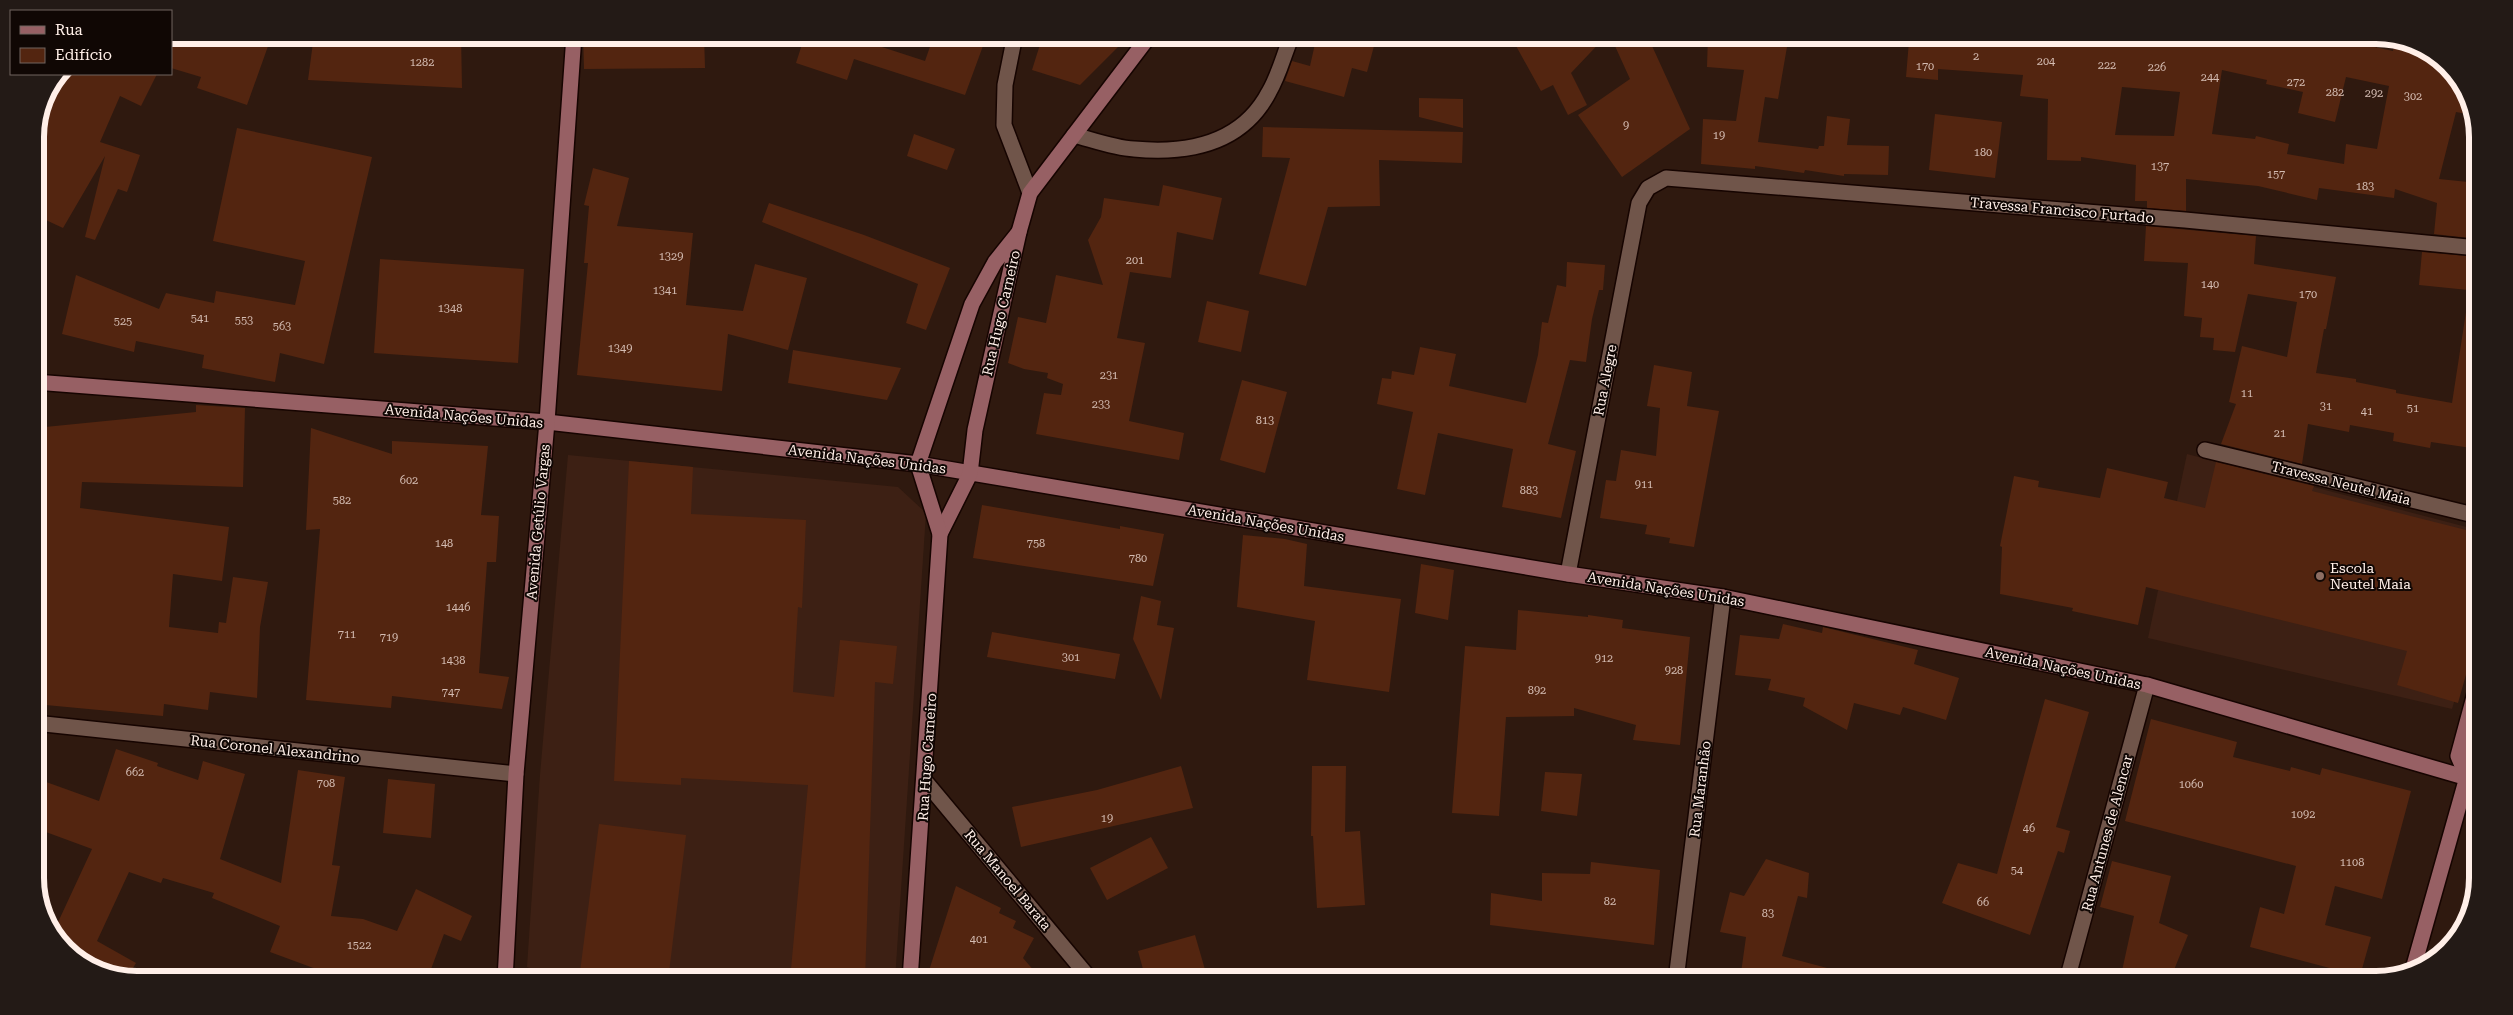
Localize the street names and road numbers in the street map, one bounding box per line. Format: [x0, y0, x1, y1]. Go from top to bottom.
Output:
street label: Travessa Francisco Furtado [1969, 194, 2155, 226]
street label: Rua Hugo Carneiro [979, 249, 1023, 377]
street label: Rua Alegre [1590, 343, 1620, 417]
street label: Avenida Nações Unidas [384, 401, 544, 431]
street label: Avenida Nações Unidas [787, 441, 947, 477]
street label: Avenida Getúlio Vargas [523, 443, 553, 601]
street label: Travessa Neutel Maia [2270, 458, 2413, 508]
street label: Avenida Nações Unidas [1186, 501, 1346, 545]
street label: Avenida Nações Unidas [1586, 569, 1746, 609]
street label: Avenida Nações Unidas [1984, 644, 2143, 692]
street label: Rua Hugo Carneiro [915, 693, 939, 821]
street label: Rua Coronel Alexandrino [190, 732, 360, 766]
street label: Rua Maranhão [1686, 740, 1714, 838]
street label: Rua Antunes de Alencar [2078, 753, 2136, 913]
street label: Rua Manoel Barata [961, 827, 1055, 934]

